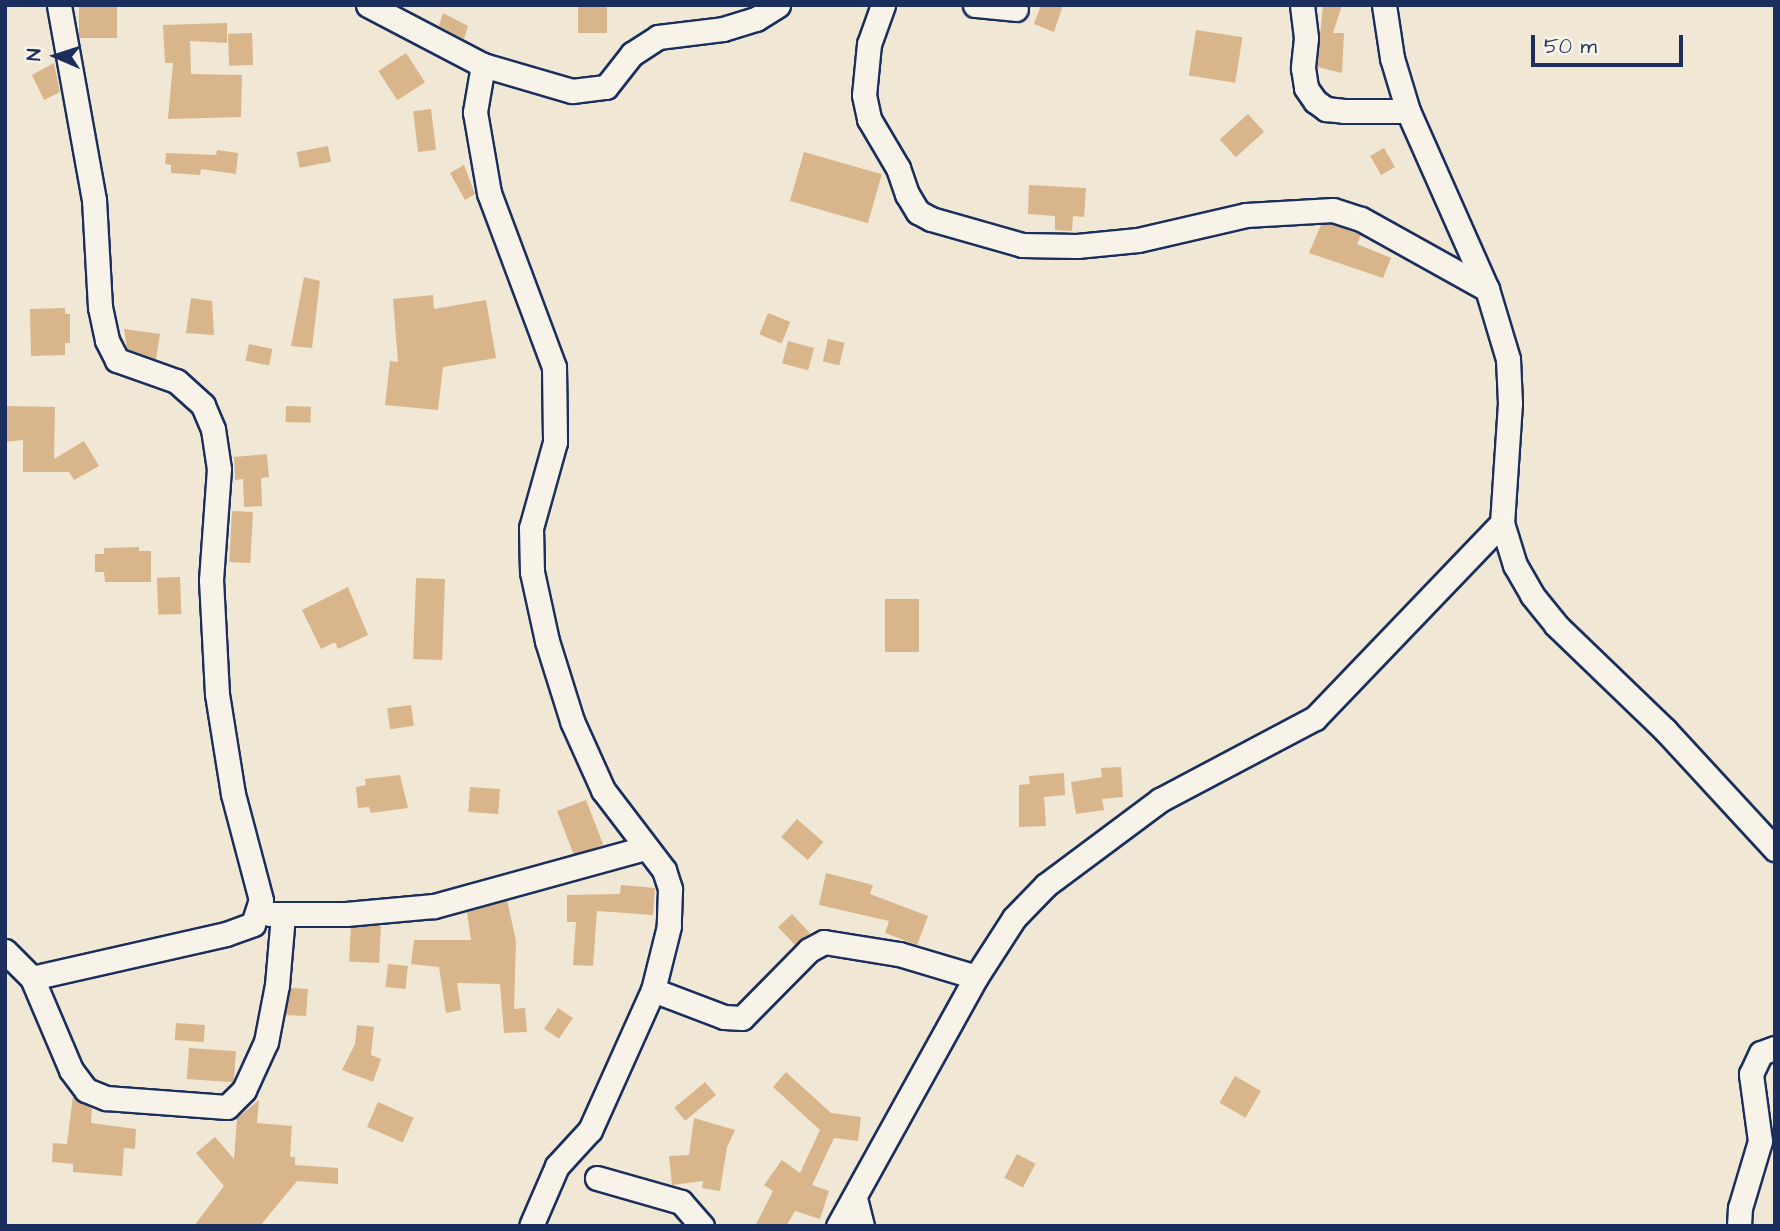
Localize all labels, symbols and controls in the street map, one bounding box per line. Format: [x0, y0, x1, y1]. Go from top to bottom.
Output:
north arrow [21, 21, 91, 91]
scale bar [1535, 21, 1687, 65]
text: 50 m [1544, 32, 1597, 61]
text: N [21, 48, 48, 62]

